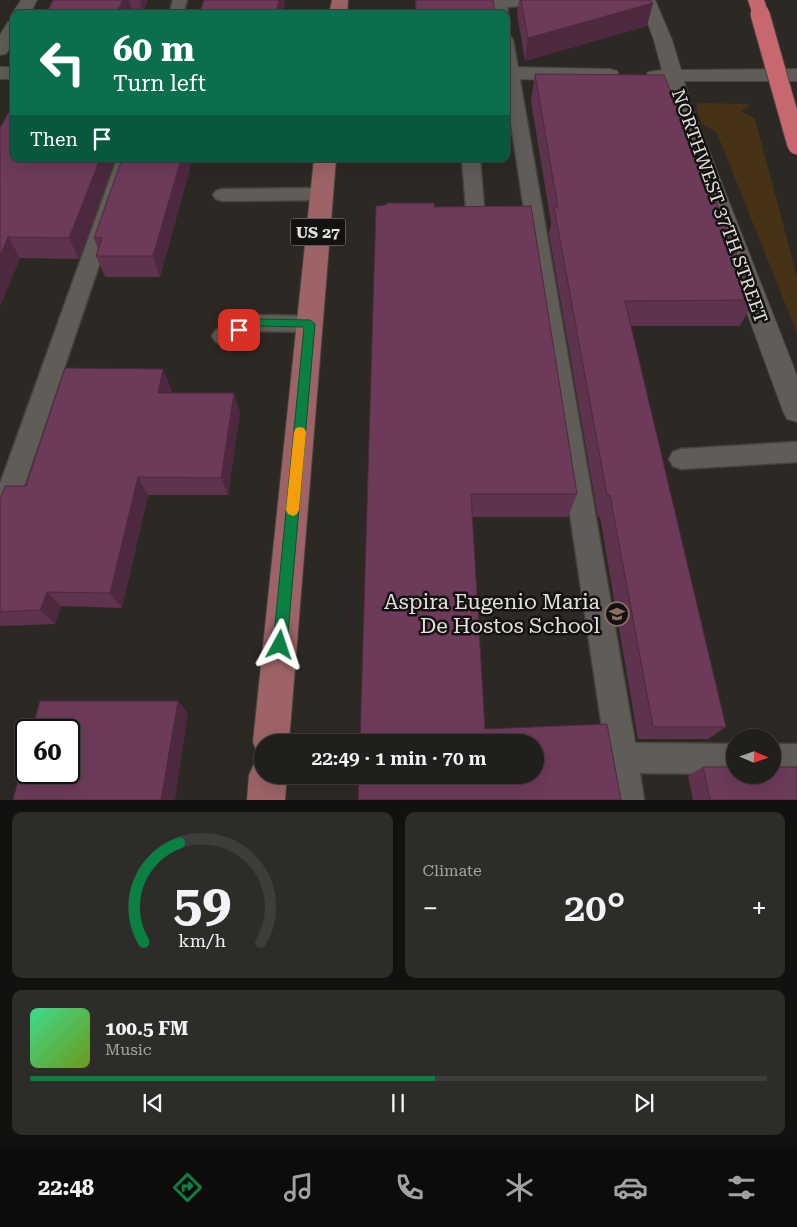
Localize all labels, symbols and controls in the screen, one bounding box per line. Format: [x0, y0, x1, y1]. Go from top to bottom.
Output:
text: 60 m [113, 29, 195, 70]
icon: left [30, 30, 95, 95]
text: Turn left [113, 71, 206, 96]
street label: NORTHWEST 37TH STREET [668, 86, 772, 326]
icon: arrive [88, 125, 116, 153]
text: Then [30, 128, 78, 151]
road number: US 27 [290, 218, 346, 246]
pin [218, 309, 260, 351]
icon: arrive [225, 316, 253, 344]
place label: Aspira Eugenio Maria De Hostos School [384, 590, 601, 638]
school or university icon: Aspira Eugenio Maria De Hostos School [604, 601, 630, 627]
position arrow [253, 618, 305, 670]
speed limit sign: 60 [15, 719, 80, 784]
north arrow [726, 729, 781, 784]
map controls [726, 729, 781, 784]
text: 22:49 · 1 min · 70 m [312, 747, 486, 770]
text: Climate [423, 861, 482, 880]
text: 59 [173, 873, 231, 934]
text: 20° [564, 886, 625, 930]
text: − [423, 892, 438, 925]
text: + [751, 892, 767, 925]
text: km/h [178, 930, 227, 951]
text: 100.5 FM [105, 1017, 188, 1040]
text: Music [105, 1040, 152, 1059]
icon: previous [139, 1089, 167, 1117]
icon: pause [384, 1089, 412, 1117]
icon: next [630, 1089, 658, 1117]
icon: directions [170, 1170, 205, 1205]
icon: music [281, 1170, 316, 1205]
icon: phone [392, 1170, 427, 1205]
icon: climate [502, 1170, 537, 1205]
icon: car [613, 1170, 648, 1205]
icon: filters [724, 1170, 759, 1205]
text: 22:48 [38, 1175, 94, 1200]

